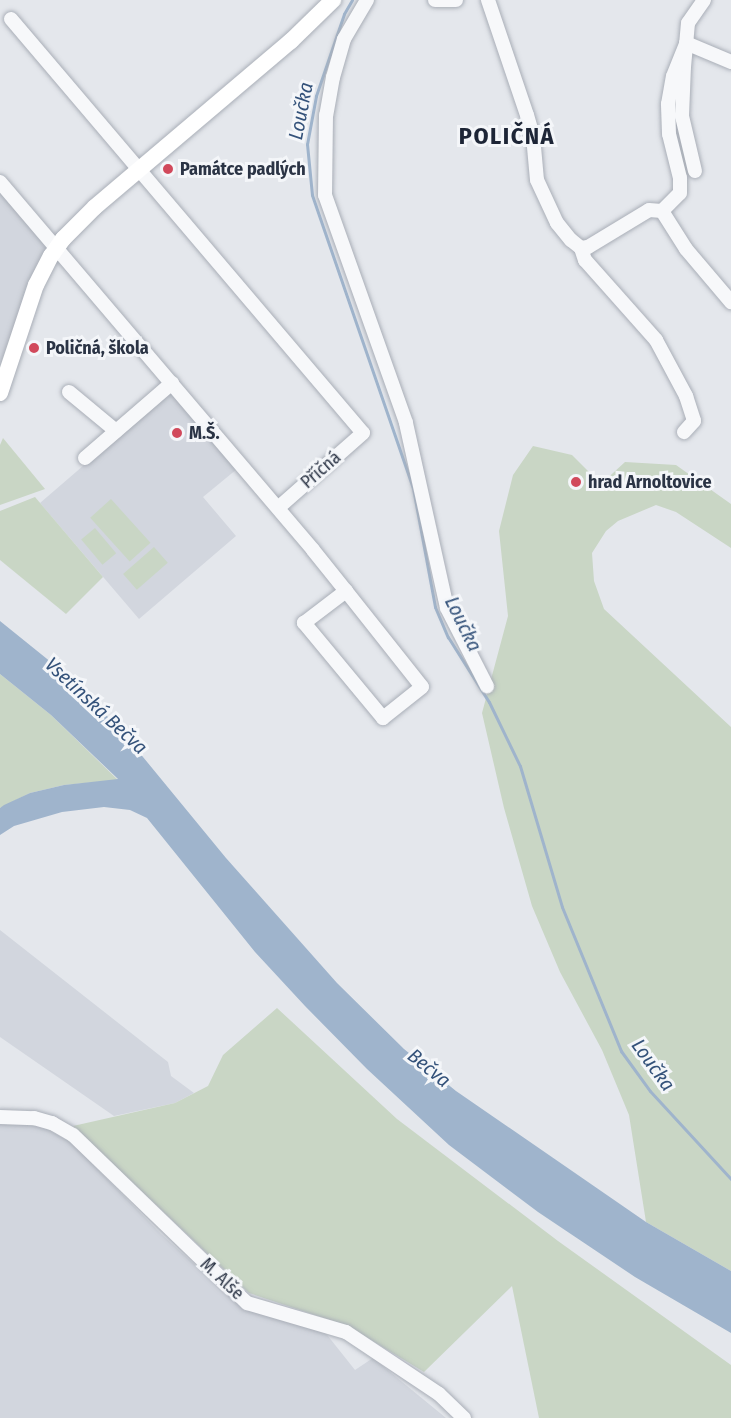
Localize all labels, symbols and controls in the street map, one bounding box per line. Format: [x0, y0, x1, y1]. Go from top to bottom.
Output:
water label: Loučka [284, 80, 318, 142]
district label: POLIČNÁ [459, 123, 555, 151]
place label: Památce padlých [180, 158, 306, 180]
marker: Památce padlých [161, 162, 175, 176]
place label: Poličná, škola [46, 337, 149, 359]
marker: Poličná, škola [27, 341, 41, 355]
place label: M.Š. [189, 422, 220, 444]
marker: M.Š. [170, 426, 184, 440]
street label: Příčná [297, 447, 345, 493]
place label: hrad Arnoltovice [588, 471, 712, 493]
marker: hrad Arnoltovice [569, 475, 583, 489]
water label: Loučka [439, 593, 487, 655]
water label: Vsetínská Bečva [40, 653, 152, 759]
water label: Loučka [626, 1034, 680, 1096]
water label: Bečva [403, 1044, 455, 1092]
street label: M. Alše [196, 1253, 248, 1305]

